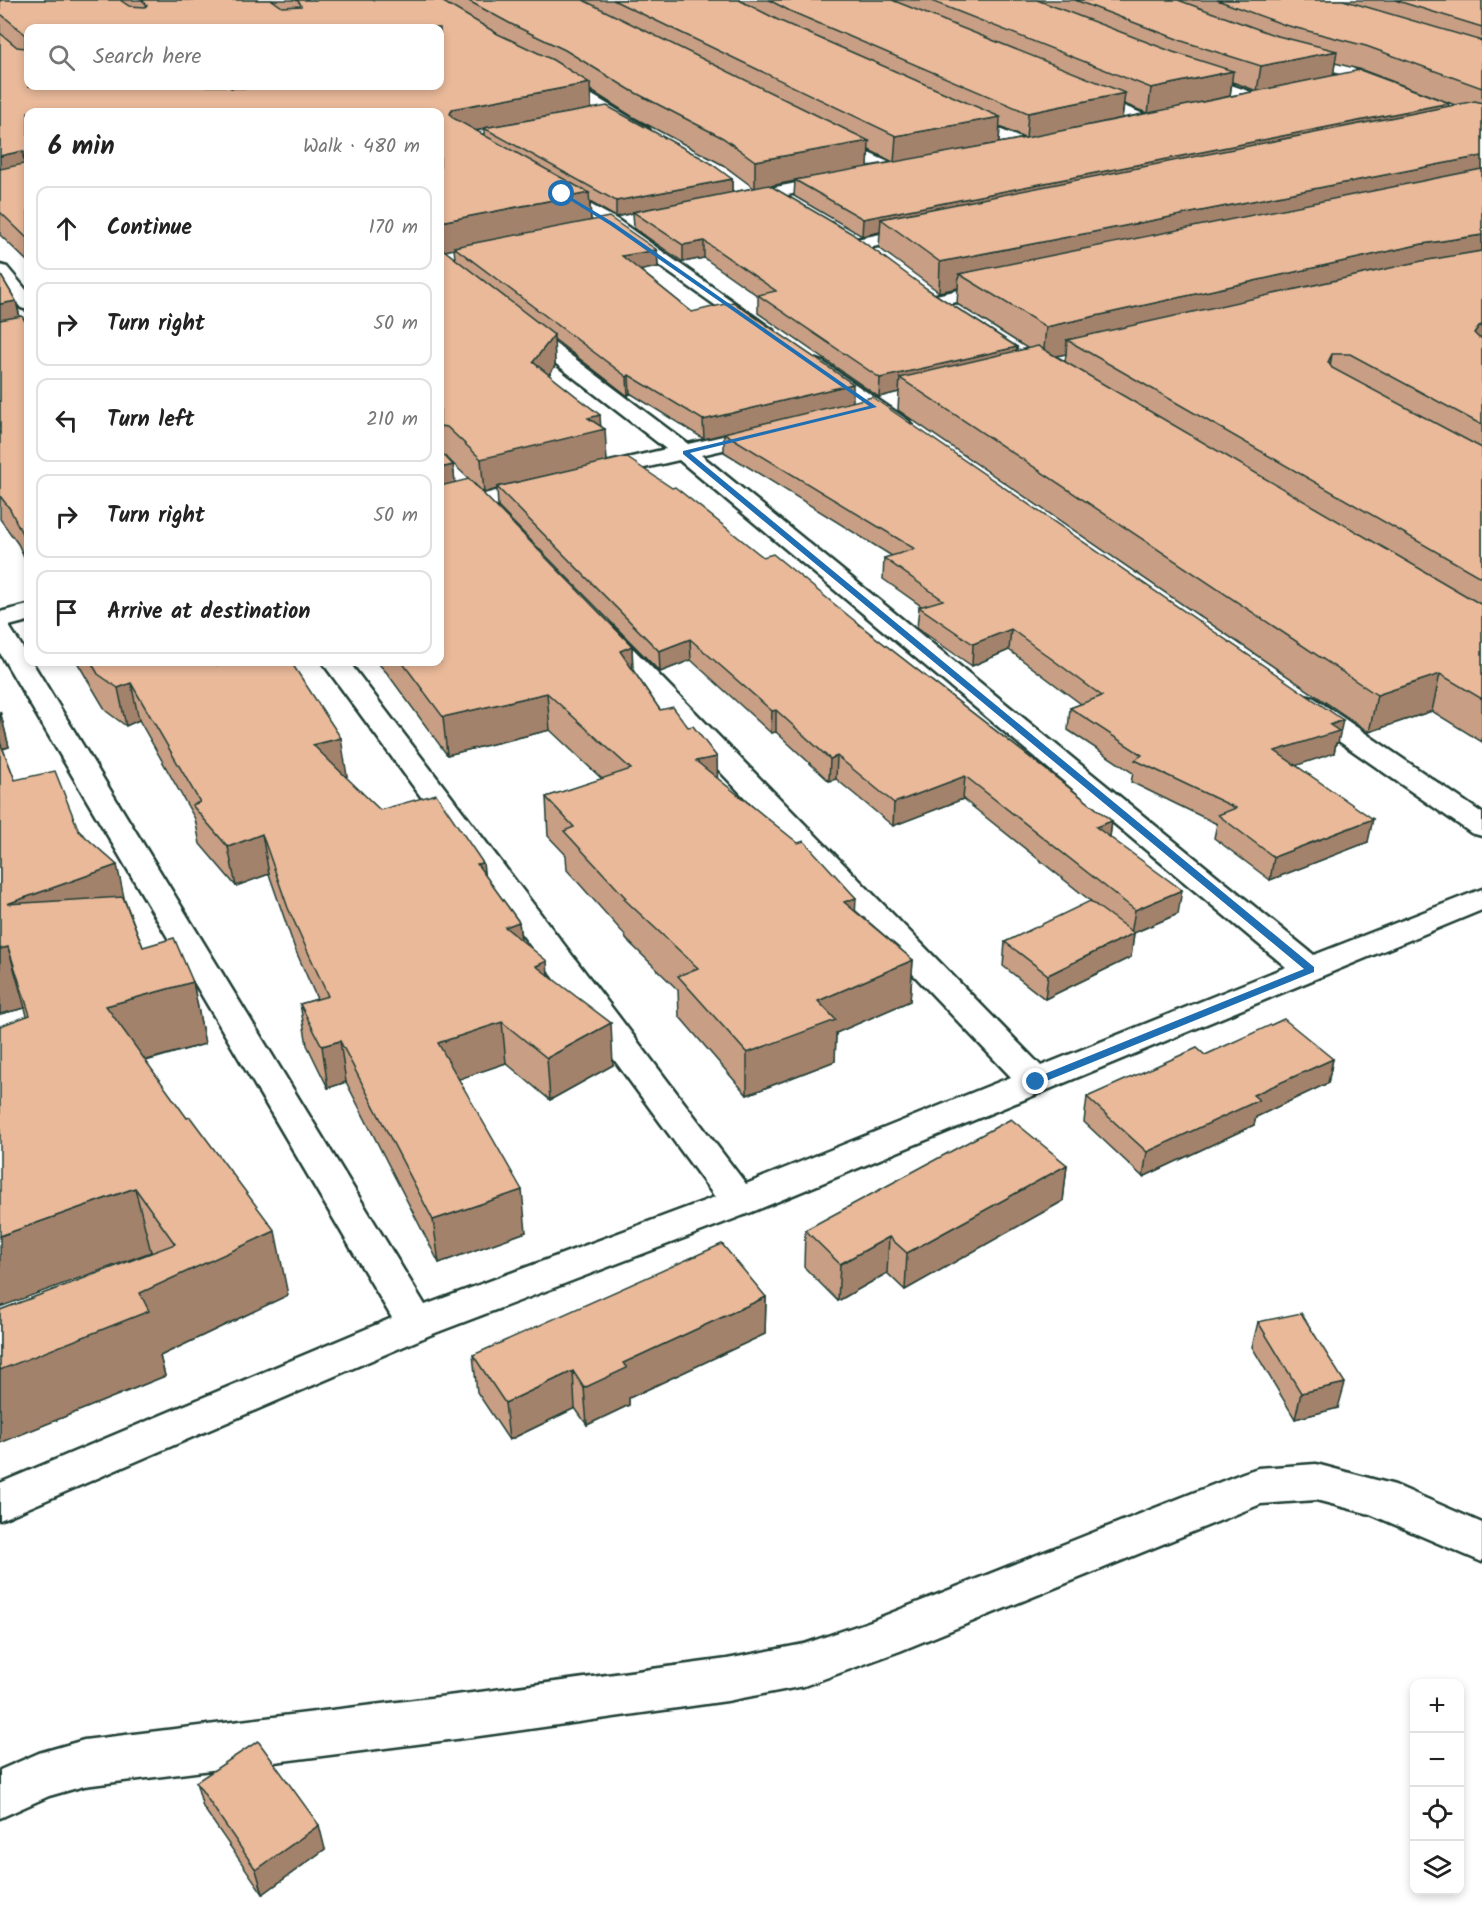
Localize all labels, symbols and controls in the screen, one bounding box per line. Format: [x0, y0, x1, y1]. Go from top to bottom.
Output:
search box [24, 24, 444, 90]
text: Search here [93, 40, 201, 75]
icon: search [45, 41, 78, 74]
text: 6 min [48, 126, 115, 168]
text: Walk · 480 m [303, 131, 420, 163]
route start [548, 180, 574, 206]
text: Continue [107, 211, 192, 246]
icon: ahead [50, 212, 83, 245]
text: 170 m [369, 212, 418, 244]
text: Turn right [107, 307, 205, 342]
icon: right [50, 308, 83, 341]
text: 50 m [373, 308, 418, 340]
text: Turn left [107, 403, 194, 438]
icon: left [50, 404, 83, 437]
text: 210 m [366, 404, 418, 436]
text: Turn right [107, 499, 205, 534]
icon: right [50, 500, 83, 533]
text: 50 m [373, 500, 418, 532]
text: Arrive at destination [107, 595, 310, 630]
icon: arrive [50, 596, 83, 629]
route end [1022, 1068, 1048, 1094]
map controls [1410, 1679, 1464, 1895]
button: + [1410, 1679, 1464, 1733]
button: − [1410, 1733, 1464, 1787]
button: locate [1410, 1787, 1464, 1841]
button: layers [1410, 1841, 1464, 1895]

